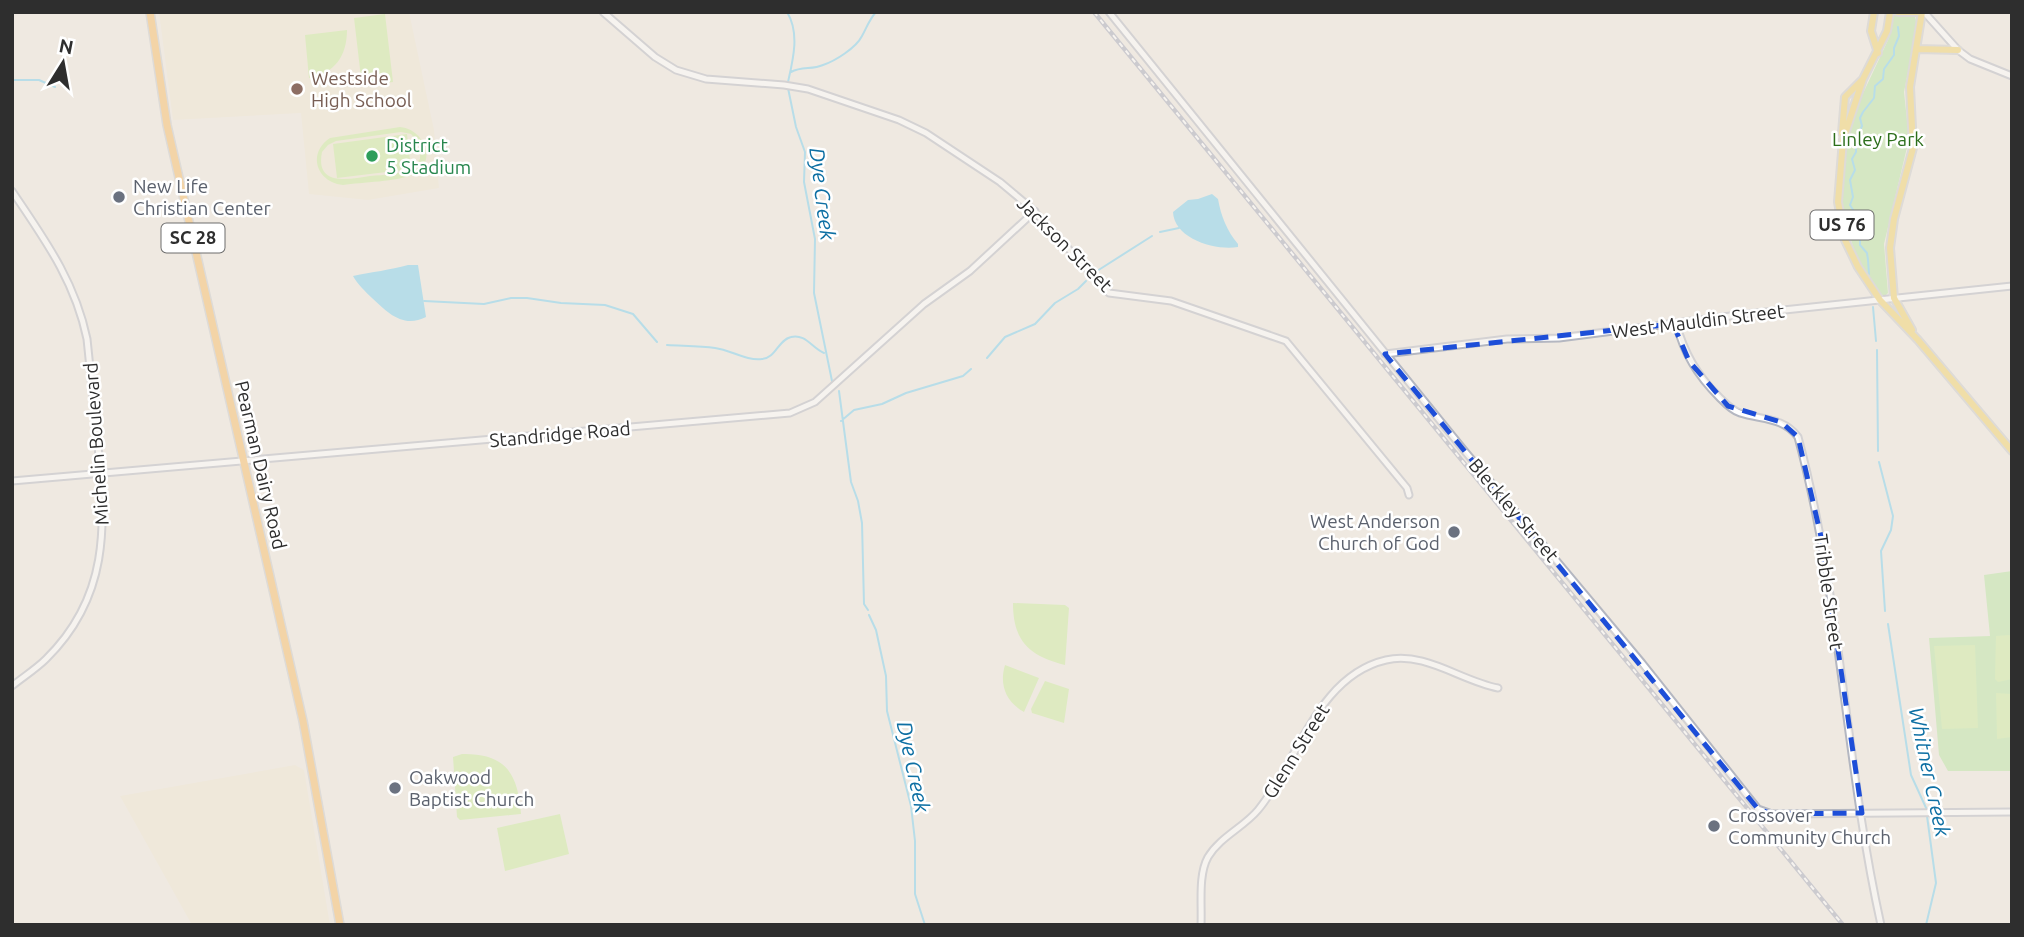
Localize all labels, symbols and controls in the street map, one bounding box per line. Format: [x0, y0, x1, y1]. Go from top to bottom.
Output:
north arrow [28, 28, 98, 98]
text: N [57, 34, 75, 58]
place label: Westside High School [311, 67, 412, 111]
marker: Westside High School [289, 81, 305, 97]
park label: Linley Park [1832, 128, 1924, 150]
place label: District 5 Stadium [386, 134, 471, 178]
water label: Dye Creek [805, 146, 841, 242]
marker: District 5 Stadium [364, 148, 380, 164]
place label: New Life Christian Center [133, 175, 271, 219]
marker: New Life Christian Center [111, 189, 127, 205]
street label: Jackson Street [1013, 192, 1117, 296]
road number: US 76 [1811, 210, 1874, 240]
road number: SC 28 [162, 224, 224, 252]
street label: West Mauldin Street [1610, 299, 1786, 343]
street label: Michelin Boulevard [79, 362, 113, 526]
street label: Pearman Dairy Road [231, 378, 291, 552]
street label: Standridge Road [489, 417, 631, 451]
street label: Bleckley Street [1464, 454, 1564, 566]
place label: West Anderson Church of God [1310, 510, 1440, 554]
marker: West Anderson Church of God [1446, 524, 1462, 540]
street label: Tribble Street [1810, 533, 1848, 652]
street label: Glenn Street [1258, 699, 1334, 802]
water label: Whitner Creek [1905, 705, 1955, 839]
water label: Dye Creek [893, 719, 935, 815]
place label: Oakwood Baptist Church [409, 766, 534, 810]
marker: Oakwood Baptist Church [387, 780, 403, 796]
place label: Crossover Community Church [1728, 804, 1891, 848]
marker: Crossover Community Church [1706, 818, 1722, 834]

